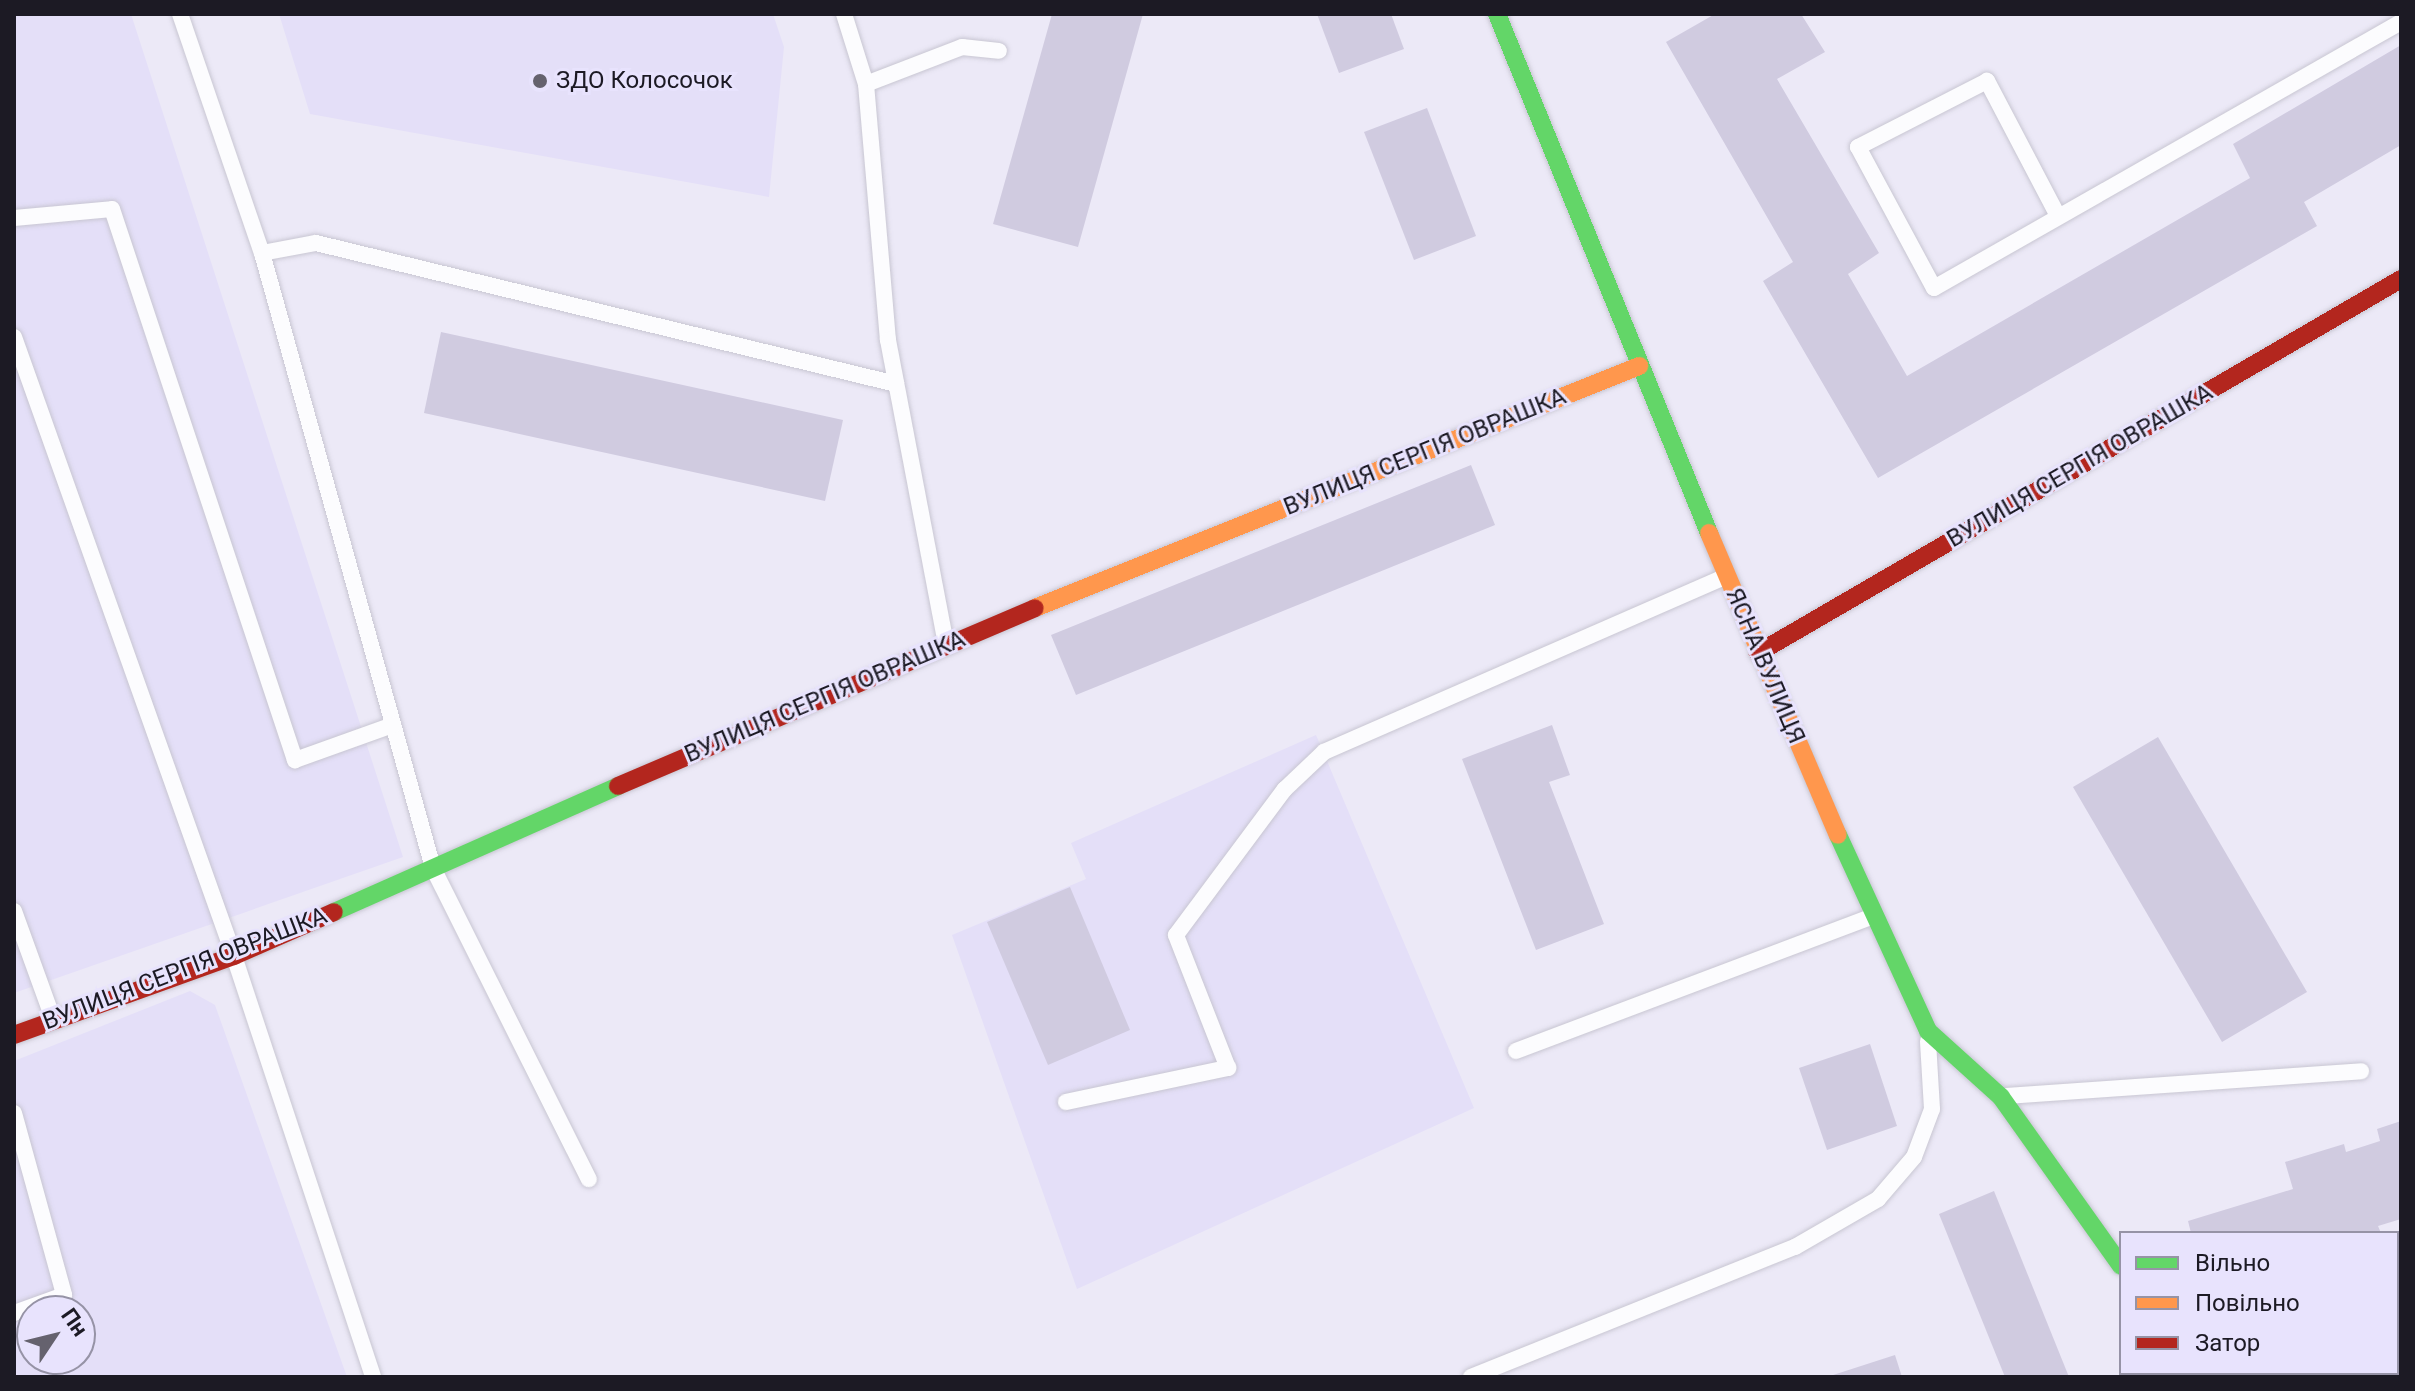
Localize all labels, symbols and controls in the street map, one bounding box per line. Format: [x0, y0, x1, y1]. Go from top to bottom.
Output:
place label: ЗДО Колосочок [556, 67, 733, 95]
marker: ЗДО Колосочок [531, 72, 549, 90]
street label: ВУЛИЦЯ СЕРГІЯ ОВРАШКА [1942, 378, 2218, 554]
street label: ВУЛИЦЯ СЕРГІЯ ОВРАШКА [1280, 382, 1570, 522]
street label: ЯСНА ВУЛИЦЯ [1719, 584, 1811, 748]
street label: ВУЛИЦЯ СЕРГІЯ ОВРАШКА [680, 625, 970, 769]
street label: ВУЛИЦЯ СЕРГІЯ ОВРАШКА [39, 901, 331, 1037]
legend [2119, 1231, 2399, 1375]
text: Вільно [2195, 1249, 2270, 1277]
text: Повільно [2195, 1289, 2300, 1317]
north arrow [16, 1295, 96, 1375]
text: Пн [56, 1303, 93, 1341]
text: Затор [2195, 1329, 2260, 1357]

